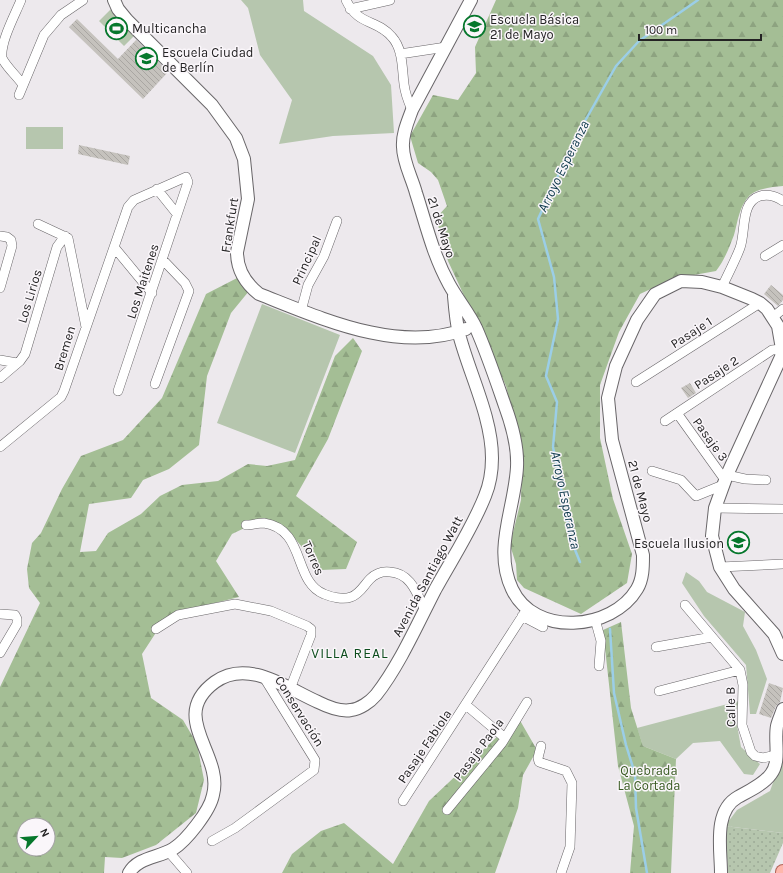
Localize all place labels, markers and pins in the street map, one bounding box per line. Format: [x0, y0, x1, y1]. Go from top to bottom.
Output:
place label: Escuela Básica 21 de Mayo [490, 12, 579, 42]
school or university icon: Escuela Básica 21 de Mayo [462, 13, 488, 39]
sports icon: Multicancha [104, 15, 130, 41]
place label: Multicancha [132, 21, 207, 36]
place label: Escuela Ciudad de Berlín [162, 45, 254, 75]
school or university icon: Escuela Ciudad de Berlín [133, 46, 159, 72]
school or university icon: Escuela Ilusion [726, 530, 752, 556]
place label: Escuela Ilusion [634, 536, 724, 551]

